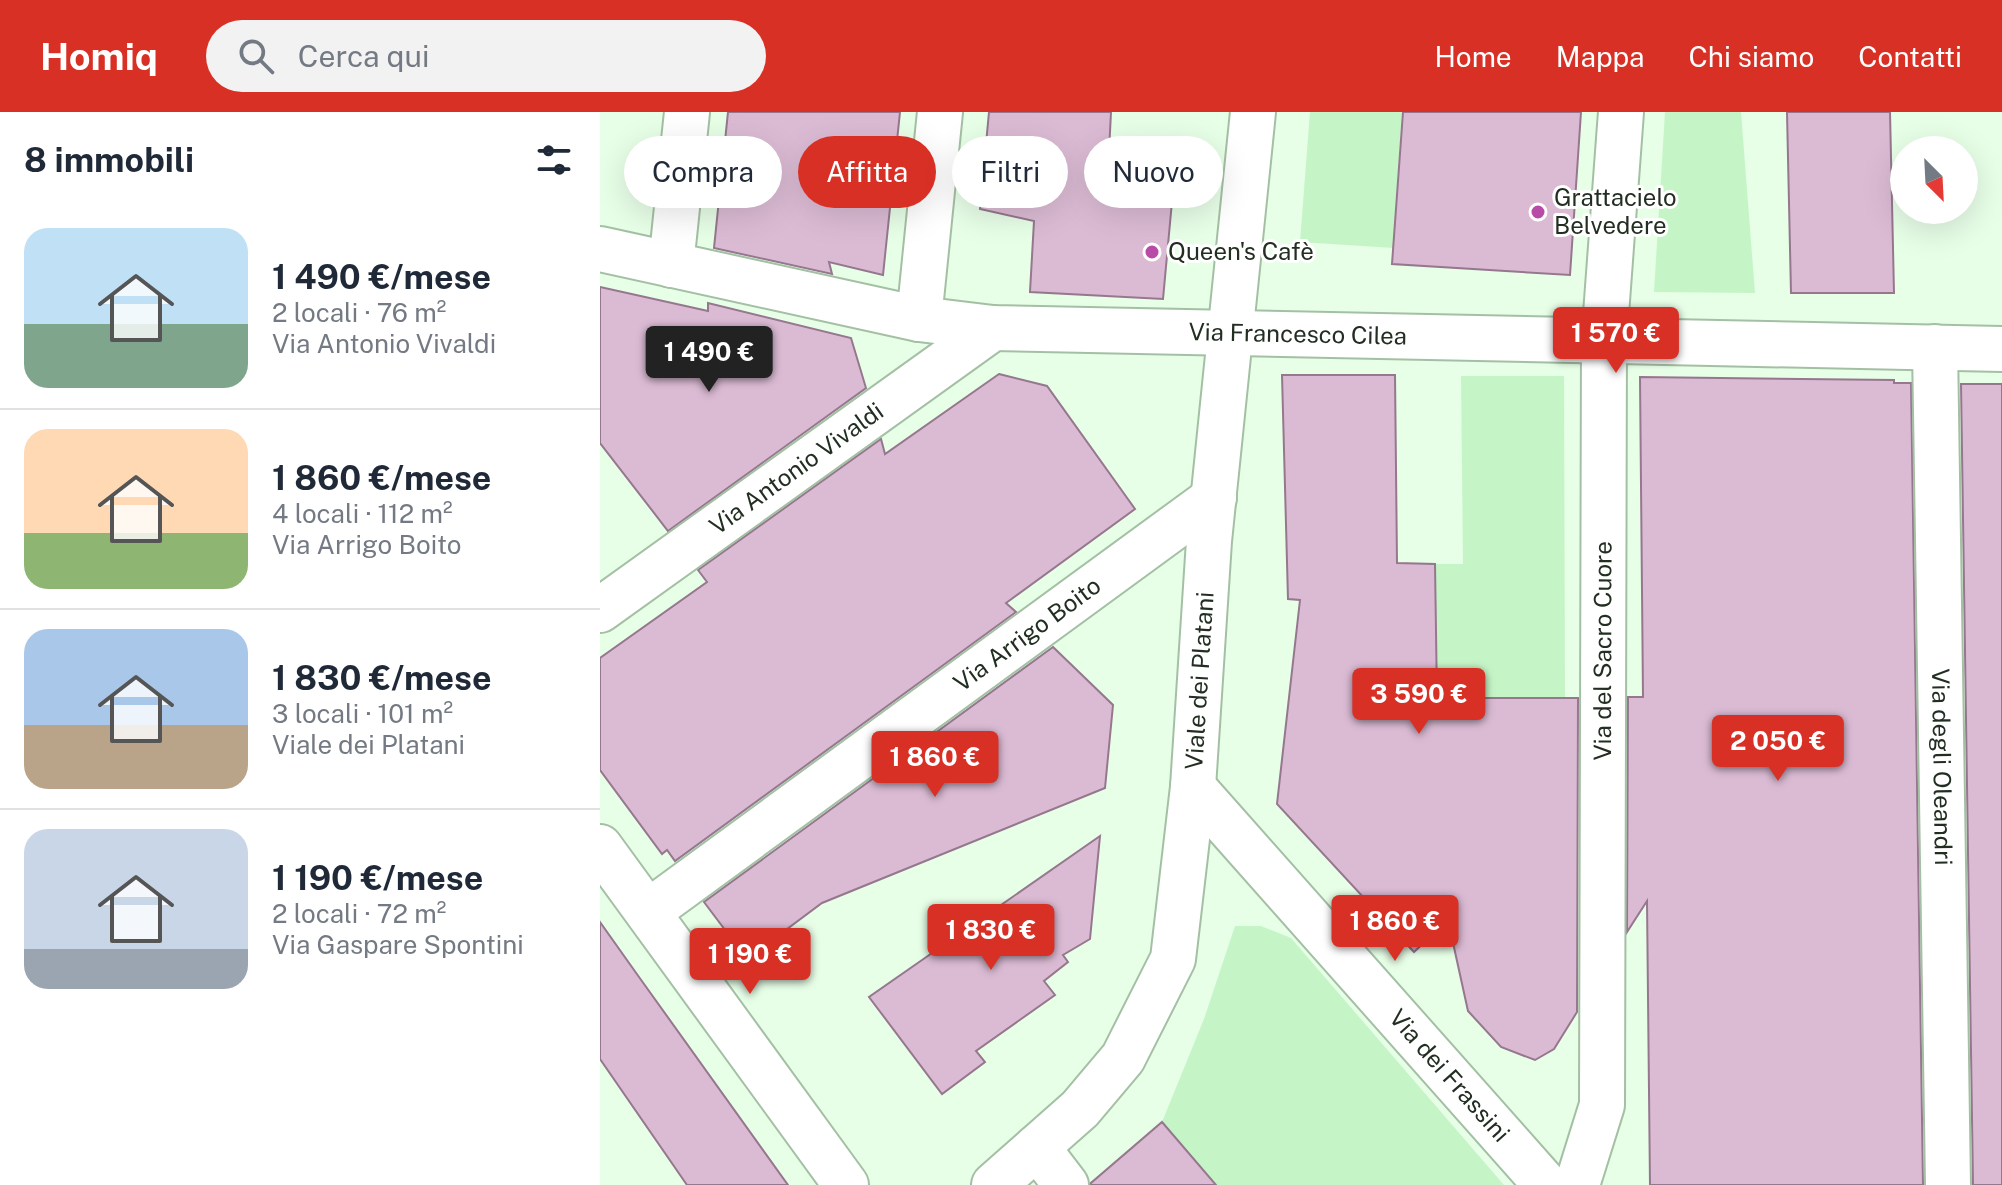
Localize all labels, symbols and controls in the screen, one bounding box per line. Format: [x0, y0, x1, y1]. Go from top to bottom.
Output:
search box [206, 20, 766, 92]
text: Homiq [40, 34, 158, 79]
icon: search [234, 34, 278, 78]
text: Cerca qui [298, 38, 429, 74]
text: Home [1435, 40, 1512, 73]
text: Mappa [1556, 40, 1645, 73]
text: Chi siamo [1689, 40, 1814, 73]
text: Contatti [1858, 40, 1962, 73]
chip: Compra [624, 136, 782, 208]
chip: Affitta [798, 136, 936, 208]
chip: Filtri [952, 136, 1068, 208]
chip: Nuovo [1084, 136, 1223, 208]
north arrow [1890, 136, 1978, 224]
map controls [1890, 136, 1978, 224]
icon: filters [532, 138, 576, 182]
text: 8 immobili [24, 140, 194, 180]
place label: Grattacielo Belvedere [1554, 183, 1677, 239]
marker: Grattacielo Belvedere [1529, 203, 1547, 221]
place label: Queen's Cafè [1168, 237, 1314, 265]
marker: Queen's Cafè [1143, 243, 1161, 261]
text: 1 490 €/mese [272, 257, 491, 297]
icon: home [88, 260, 184, 356]
text: 2 locali · 76 m² [272, 297, 446, 328]
pin: 1 570 € [1542, 307, 1690, 375]
street label: Via Francesco Cilea [1188, 317, 1407, 350]
text: 1 570 € [1571, 317, 1661, 348]
pin: 1 490 € [635, 326, 783, 394]
text: Via Antonio Vivaldi [272, 328, 496, 359]
text: 1 490 € [664, 336, 754, 367]
street label: Via Antonio Vivaldi [704, 396, 888, 540]
text: 1 860 €/mese [272, 458, 491, 498]
icon: home [88, 461, 184, 557]
text: 4 locali · 112 m² [272, 498, 453, 529]
text: Via Arrigo Boito [272, 529, 462, 560]
street label: Via del Sacro Cuore [1588, 541, 1616, 761]
street label: Via Arrigo Boito [948, 571, 1106, 697]
street label: Viale dei Platani [1179, 591, 1219, 771]
text: 1 830 €/mese [272, 658, 492, 698]
icon: home [88, 661, 184, 757]
pin: 3 590 € [1345, 668, 1493, 736]
street label: Via degli Oleandri [1927, 668, 1958, 866]
text: 3 590 € [1370, 678, 1468, 709]
text: 3 locali · 101 m² [272, 698, 453, 729]
pin: 2 050 € [1704, 715, 1852, 783]
text: 2 050 € [1730, 725, 1826, 756]
text: Viale dei Platani [272, 729, 465, 760]
pin: 1 860 € [861, 731, 1009, 799]
text: 1 860 € [889, 741, 981, 772]
text: 1 190 €/mese [272, 858, 483, 898]
icon: home [88, 861, 184, 957]
pin: 1 860 € [1321, 895, 1469, 963]
text: 2 locali · 72 m² [272, 898, 446, 929]
pin: 1 830 € [917, 904, 1065, 972]
text: 1 860 € [1349, 905, 1441, 936]
text: 1 830 € [945, 914, 1037, 945]
pin: 1 190 € [676, 928, 824, 996]
text: Via Gaspare Spontini [272, 929, 524, 960]
text: 1 190 € [708, 938, 792, 969]
street label: Via dei Frassini [1384, 1003, 1516, 1147]

